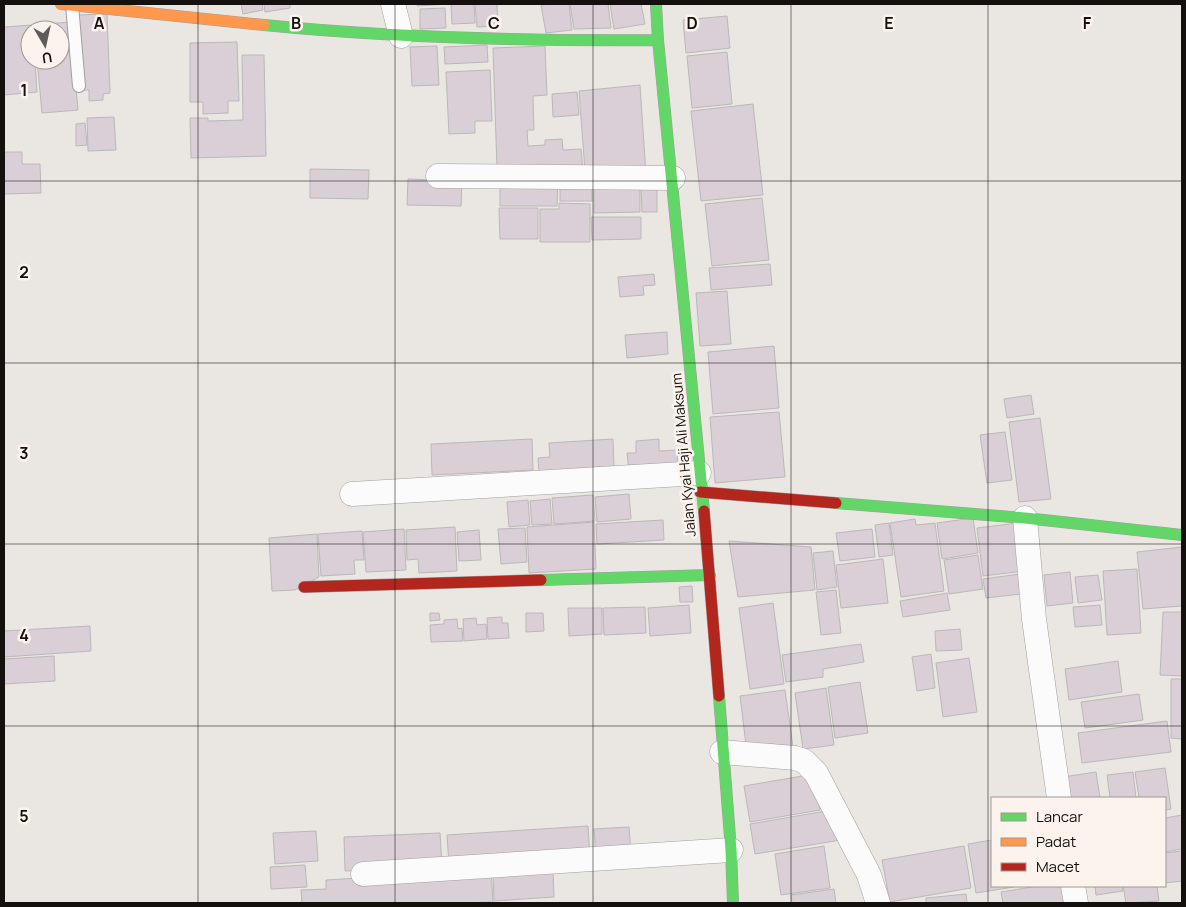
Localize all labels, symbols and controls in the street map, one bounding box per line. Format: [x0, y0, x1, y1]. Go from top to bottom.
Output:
text: A [94, 12, 105, 34]
text: B [291, 12, 301, 34]
text: C [488, 12, 500, 34]
text: D [686, 12, 698, 34]
text: E [884, 12, 894, 34]
text: F [1083, 12, 1092, 34]
north arrow [20, 20, 70, 70]
text: U [41, 48, 54, 69]
text: 1 [20, 79, 28, 101]
text: 2 [19, 261, 29, 283]
street label: Jalan Kyai Haji Ali Maksum [666, 372, 700, 538]
text: 3 [19, 442, 29, 464]
text: 4 [19, 624, 29, 646]
legend [991, 797, 1166, 887]
text: 5 [19, 805, 29, 827]
text: Lancar [1036, 806, 1083, 827]
text: Padat [1036, 831, 1076, 852]
text: Macet [1036, 856, 1080, 877]

